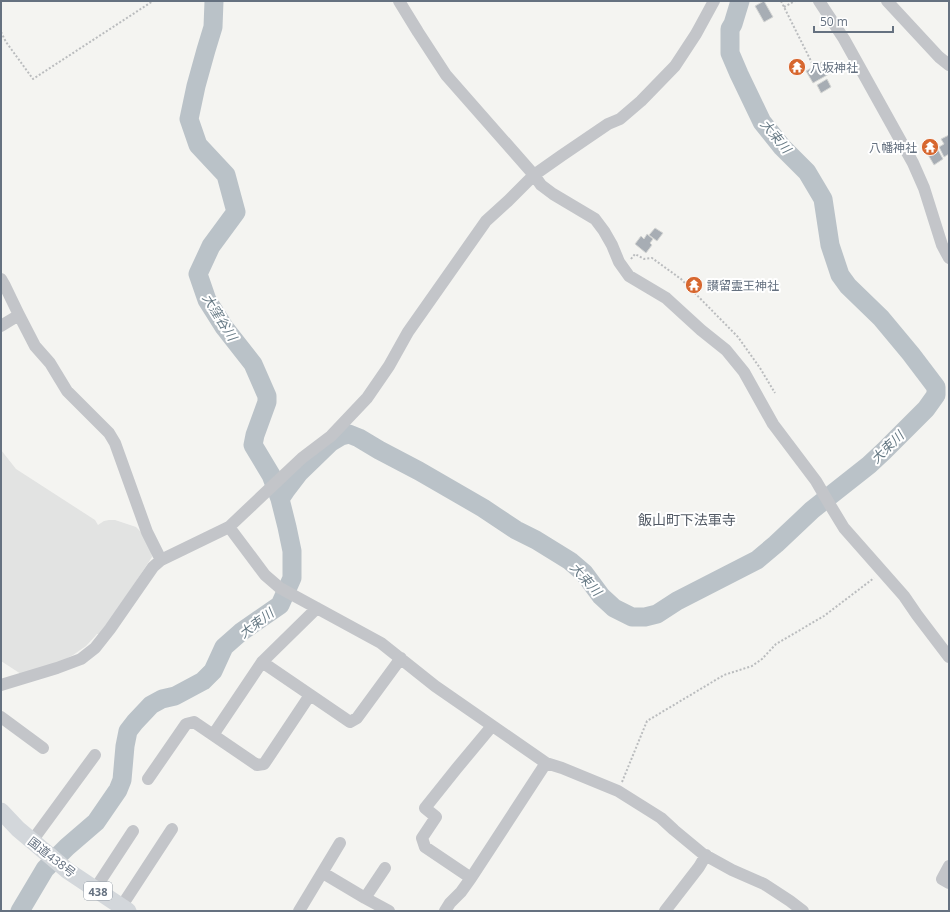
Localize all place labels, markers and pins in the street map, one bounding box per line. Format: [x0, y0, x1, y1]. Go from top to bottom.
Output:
temple icon: 八坂神社 [787, 57, 807, 77]
place label: 八坂神社 [810, 59, 858, 76]
temple icon: 八幡神社 [920, 137, 940, 157]
place label: 八幡神社 [869, 139, 917, 156]
temple icon: 讃留霊王神社 [684, 275, 704, 295]
place label: 讃留霊王神社 [707, 277, 779, 294]

